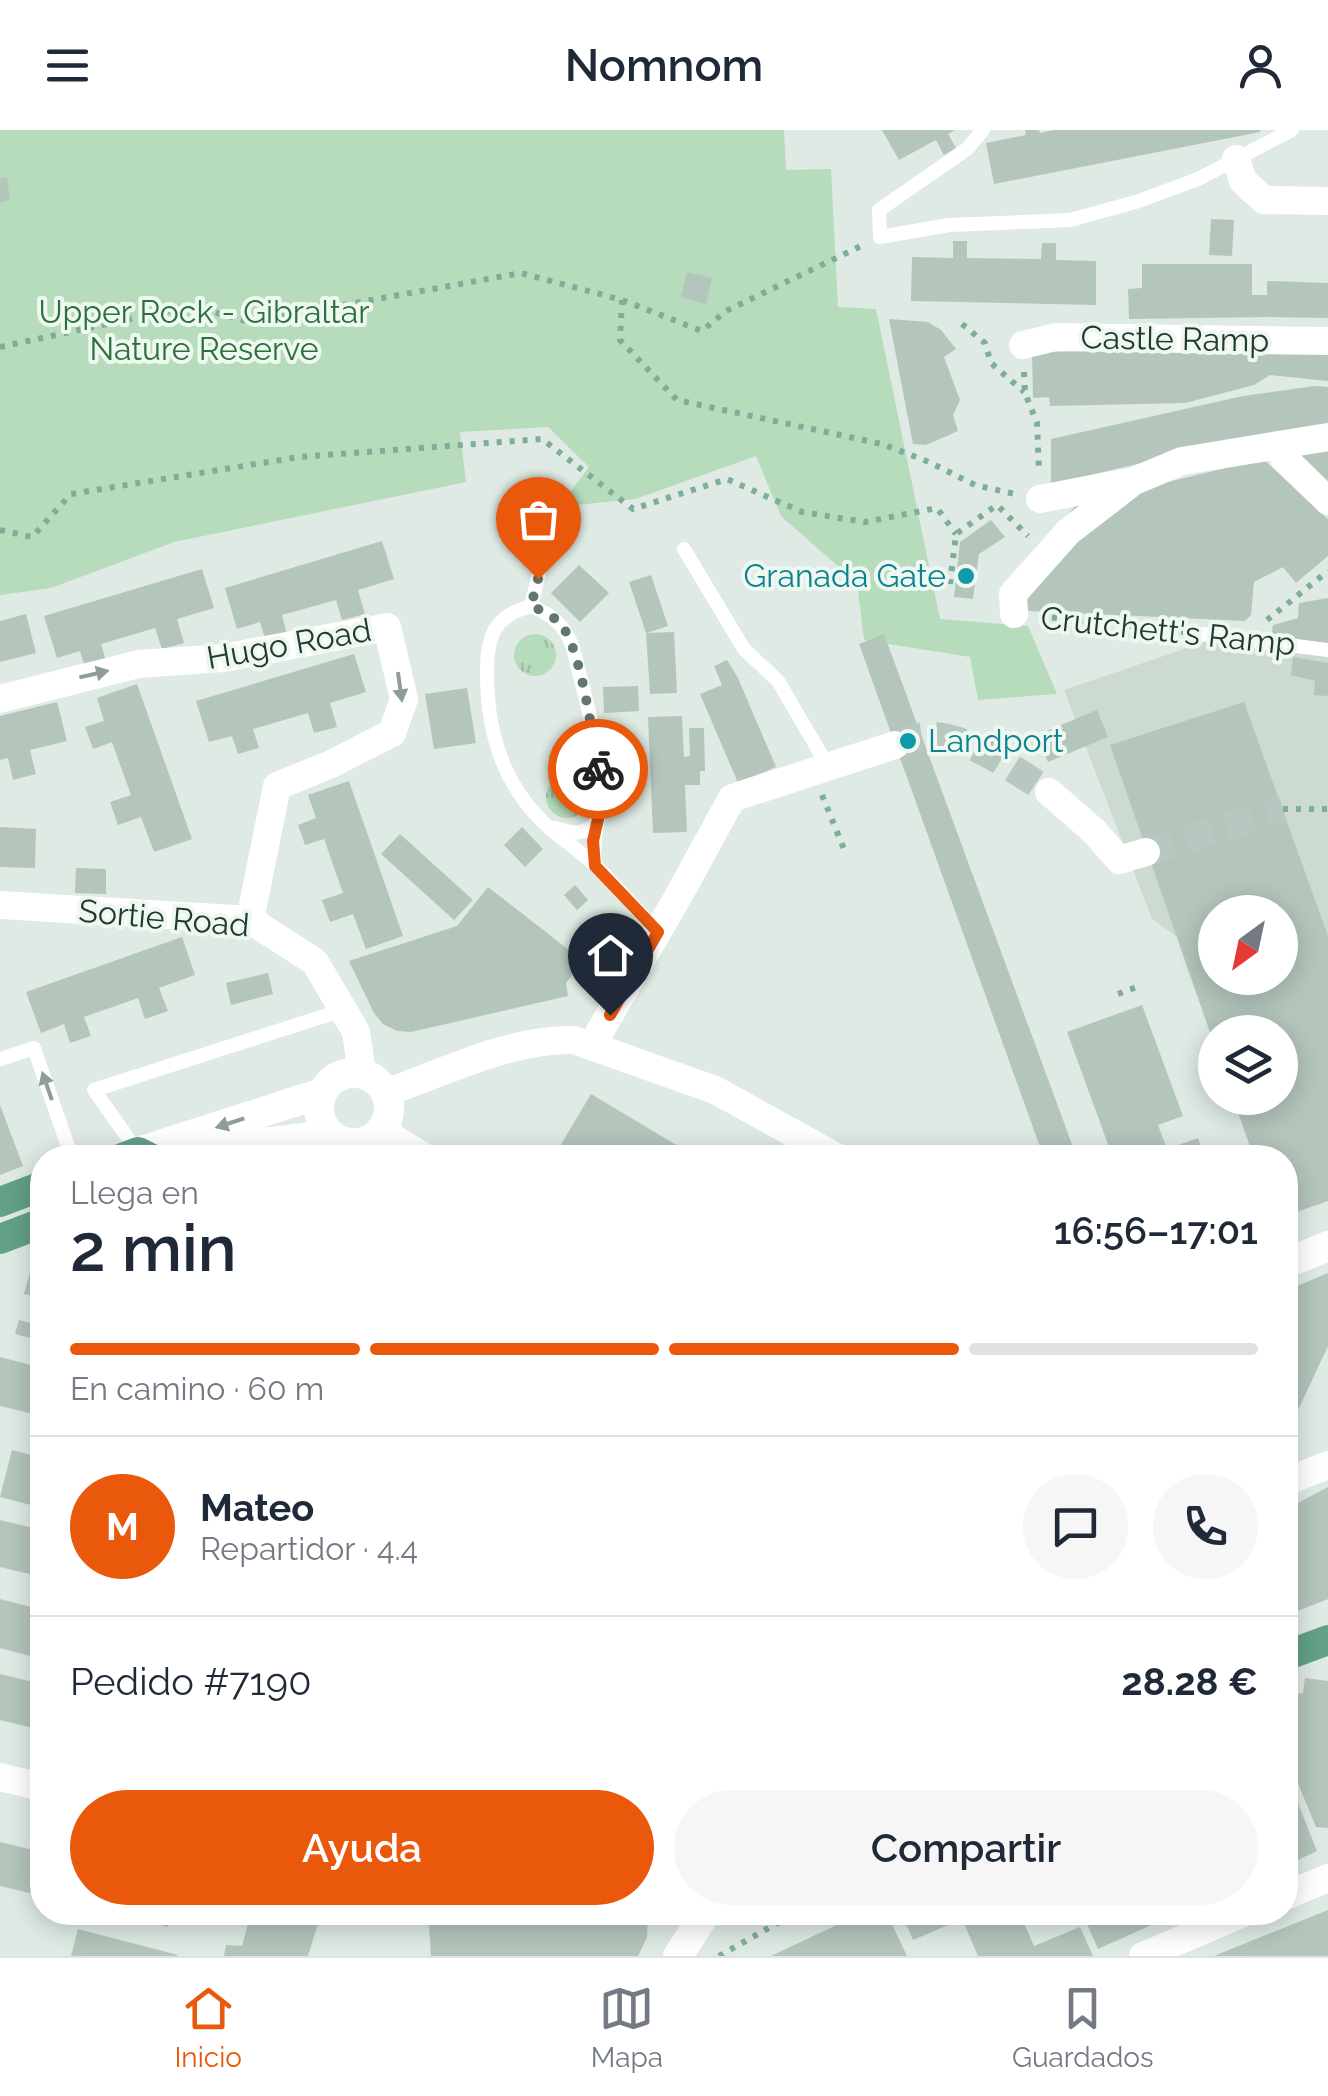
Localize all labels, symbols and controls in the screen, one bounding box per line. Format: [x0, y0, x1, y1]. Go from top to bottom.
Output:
icon: menu [40, 38, 95, 93]
icon: person [1233, 38, 1288, 93]
text: Nomnom [565, 39, 763, 92]
park label: Upper Rock - Gibraltar Nature Reserve [39, 293, 370, 367]
street label: Castle Ramp [1080, 318, 1270, 359]
pin [496, 477, 581, 580]
icon: bag [511, 492, 566, 547]
place label: Granada Gate [743, 557, 946, 594]
marker: Granada Gate [955, 565, 977, 587]
street label: Crutchett's Ramp [1039, 599, 1297, 662]
street label: Hugo Road [204, 611, 374, 676]
one-way arrow [79, 666, 110, 681]
one-way arrow [392, 672, 408, 704]
courier [548, 719, 648, 819]
place label: Landport [928, 722, 1064, 759]
marker: Landport [897, 730, 919, 752]
icon: bike [571, 742, 626, 797]
street label: Sortie Road [77, 892, 251, 943]
north arrow [1198, 895, 1298, 995]
map controls [1198, 895, 1298, 1115]
pin [568, 913, 653, 1016]
icon: home [583, 928, 638, 983]
button: layers [1198, 1015, 1298, 1115]
one-way arrow [39, 1070, 54, 1100]
one-way arrow [215, 1117, 245, 1132]
text: Llega en [70, 1174, 199, 1211]
text: 16:56–17:01 [1054, 1208, 1258, 1253]
text: 2 min [70, 1210, 237, 1286]
text: En camino · 60 m [70, 1370, 324, 1407]
button: chat [1023, 1474, 1128, 1579]
button: phone [1153, 1474, 1258, 1579]
text: Mateo [200, 1485, 314, 1530]
text: M [106, 1504, 139, 1549]
text: Repartidor · 4.4 [200, 1530, 418, 1567]
text: Pedido #7190 [70, 1659, 311, 1704]
text: 28.28 € [1121, 1659, 1258, 1704]
button: Ayuda [70, 1790, 654, 1905]
button: Compartir [674, 1790, 1258, 1905]
tab: Inicio [174, 1981, 242, 2074]
tab: Mapa [591, 1981, 663, 2074]
tab: Guardados [1012, 1981, 1154, 2074]

